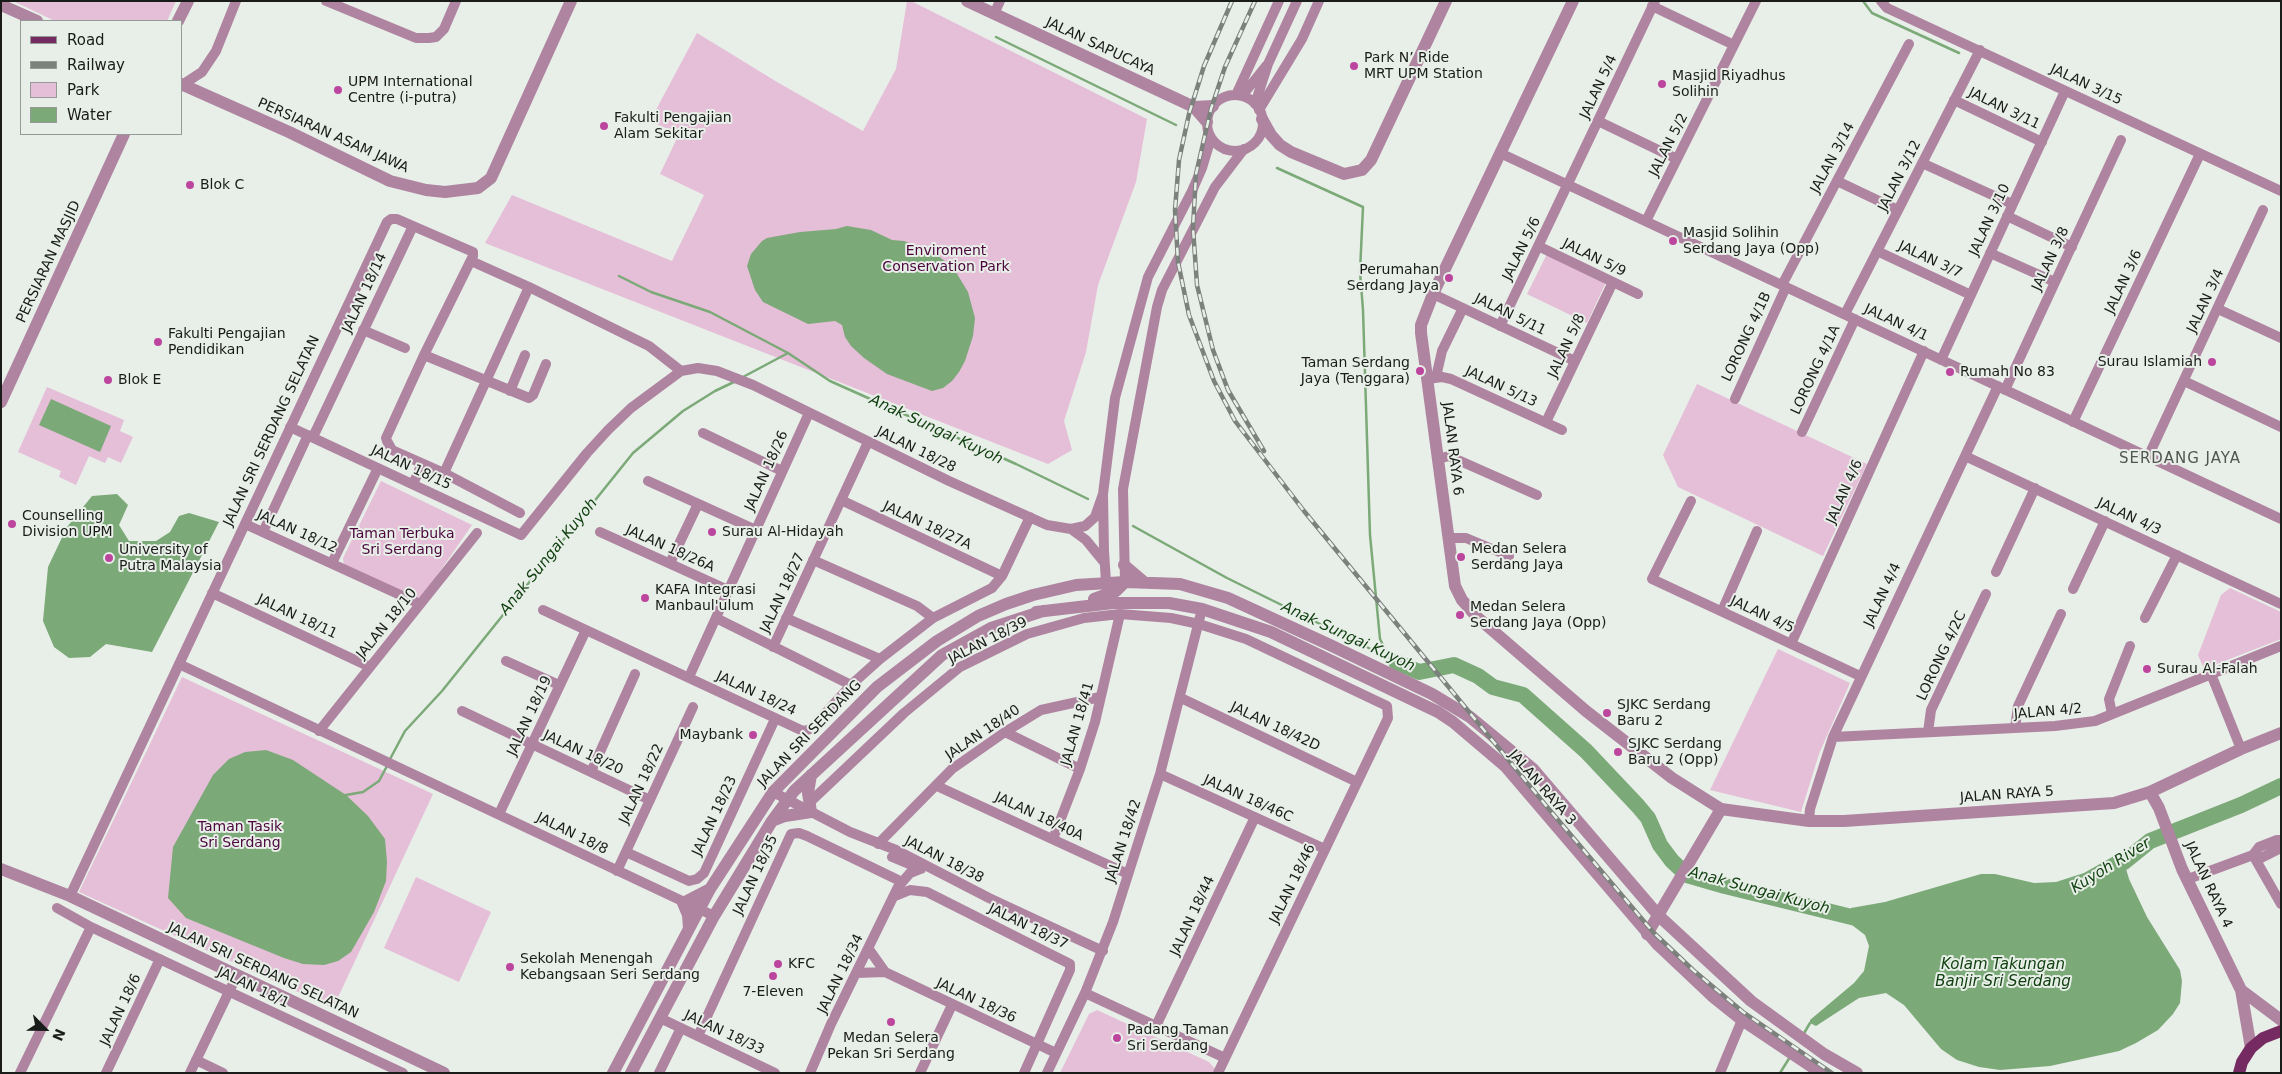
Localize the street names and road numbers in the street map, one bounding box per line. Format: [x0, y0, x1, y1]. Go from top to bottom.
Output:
street label: JALAN SAPUCAYA [1043, 14, 1157, 80]
street label: JALAN 5/4 [1577, 52, 1621, 122]
street label: JALAN 3/15 [2047, 61, 2125, 109]
street label: JALAN 3/11 [1965, 84, 2043, 134]
street label: PERSIARAN ASAM JAWA [255, 95, 411, 177]
street label: JALAN 5/2 [1646, 111, 1692, 179]
street label: JALAN 3/14 [1807, 120, 1859, 196]
street label: JALAN 3/12 [1875, 138, 1925, 214]
street label: JALAN 3/10 [1966, 181, 2014, 259]
street label: PERSIARAN MASJID [13, 198, 85, 326]
street label: JALAN 5/6 [1499, 214, 1545, 284]
street label: JALAN 3/8 [2029, 224, 2073, 294]
street label: JALAN 5/9 [1559, 235, 1629, 281]
street label: JALAN 3/7 [1895, 238, 1965, 282]
street label: JALAN 3/6 [2102, 247, 2146, 317]
street label: JALAN 18/14 [339, 250, 391, 336]
street label: JALAN 3/4 [2184, 266, 2228, 336]
street label: JALAN 5/11 [1471, 290, 1549, 340]
street label: LORONG 4/1B [1719, 290, 1775, 384]
street label: JALAN 4/1 [1861, 301, 1931, 345]
street label: JALAN 5/8 [1545, 311, 1589, 381]
street label: LORONG 4/1A [1788, 323, 1844, 417]
street label: JALAN SRI SERDANG SELATAN [220, 333, 324, 529]
street label: JALAN 5/13 [1462, 363, 1540, 411]
street label: JALAN RAYA 6 [1438, 401, 1466, 497]
street label: JALAN 18/28 [873, 424, 959, 476]
street label: JALAN 18/26 [742, 428, 792, 514]
street label: JALAN 18/15 [368, 442, 454, 494]
street label: JALAN 4/6 [1823, 457, 1867, 527]
street label: JALAN 4/3 [2094, 495, 2164, 539]
street label: JALAN 18/27A [880, 498, 974, 554]
street label: JALAN 18/12 [254, 507, 340, 557]
street label: JALAN 18/26A [623, 522, 717, 576]
street label: JALAN 18/27 [757, 550, 809, 636]
street label: JALAN 4/4 [1861, 560, 1905, 630]
street label: JALAN 18/10 [353, 585, 421, 663]
street label: JALAN 18/11 [254, 591, 340, 643]
street label: JALAN 4/5 [1727, 593, 1797, 637]
street label: LORONG 4/2C [1914, 608, 1970, 704]
street label: JALAN 18/39 [946, 614, 1030, 668]
street label: JALAN 18/24 [713, 668, 799, 720]
street label: JALAN 18/19 [504, 673, 556, 759]
street label: JALAN SRI SERDANG [755, 677, 865, 791]
street label: JALAN 18/41 [1058, 680, 1098, 768]
street label: JALAN 18/42D [1227, 699, 1323, 755]
street label: JALAN 4/2 [2013, 701, 2083, 723]
street label: JALAN 18/40 [942, 702, 1024, 764]
street label: JALAN 18/20 [540, 727, 626, 779]
street label: JALAN 18/22 [616, 741, 668, 827]
street label: JALAN RAYA 3 [1505, 747, 1579, 829]
street label: JALAN 18/46C [1201, 772, 1295, 826]
street label: JALAN 18/23 [689, 773, 741, 859]
street label: JALAN RAYA 5 [1959, 783, 2055, 807]
street label: JALAN 18/40A [992, 789, 1086, 845]
street label: JALAN 18/42 [1103, 797, 1145, 885]
street label: JALAN 18/8 [533, 809, 611, 859]
street label: JALAN 18/35 [730, 832, 782, 918]
street label: JALAN 18/38 [902, 833, 986, 887]
street label: JALAN RAYA 4 [2180, 839, 2236, 931]
street label: JALAN 18/46 [1267, 841, 1319, 927]
street label: JALAN 18/44 [1167, 873, 1219, 959]
street label: JALAN 18/37 [985, 901, 1071, 953]
street label: JALAN SRI SERDANG SELATAN [165, 919, 361, 1023]
street label: JALAN 18/34 [815, 931, 867, 1017]
street label: JALAN 18/1 [214, 964, 292, 1012]
street label: JALAN 18/6 [97, 971, 145, 1049]
street label: JALAN 18/36 [933, 975, 1019, 1027]
street label: JALAN 18/33 [681, 1007, 767, 1059]

